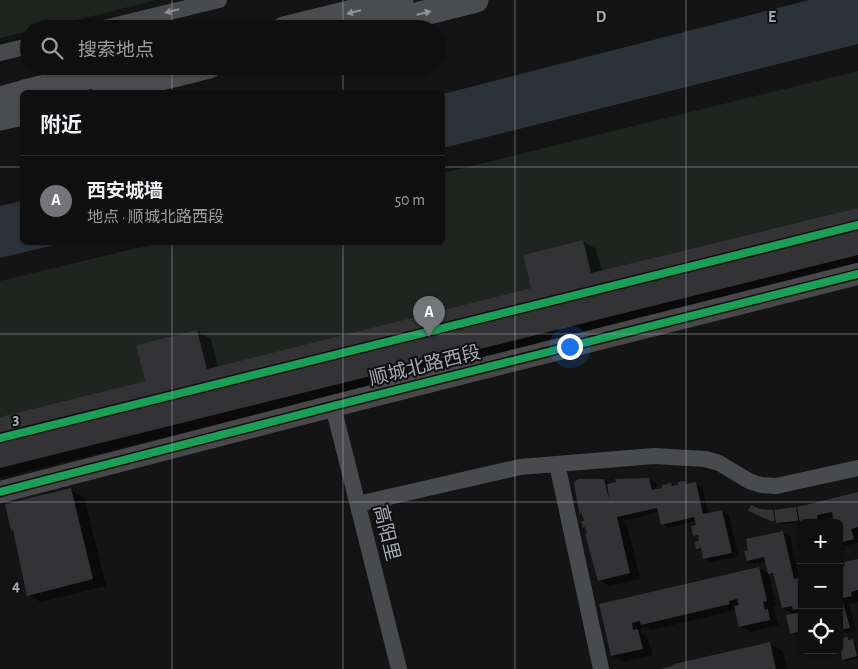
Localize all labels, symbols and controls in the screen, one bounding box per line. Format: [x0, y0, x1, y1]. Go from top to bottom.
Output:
one-way arrow [164, 7, 179, 15]
one-way arrow [346, 8, 361, 16]
one-way arrow [417, 9, 432, 17]
text: D [596, 9, 607, 25]
text: E [768, 9, 776, 25]
search box [20, 20, 445, 75]
icon: search [38, 34, 66, 62]
text: 搜索地点 [78, 41, 154, 60]
text: 附近 [40, 115, 82, 136]
text: 西安城墙 [87, 182, 163, 201]
text: A [51, 192, 61, 208]
text: 50 m [394, 192, 425, 208]
text: 地点 · 顺城北路西段 [87, 209, 224, 225]
pin: A [413, 296, 445, 337]
your location [557, 334, 583, 360]
street label: 顺城北路西段 [367, 341, 483, 389]
text: 3 [13, 411, 20, 427]
street label: 高阳里 [370, 503, 404, 563]
map controls [798, 519, 843, 654]
button: + [798, 519, 843, 564]
button: − [798, 564, 843, 609]
text: 4 [12, 578, 20, 594]
button: locate [798, 609, 843, 654]

